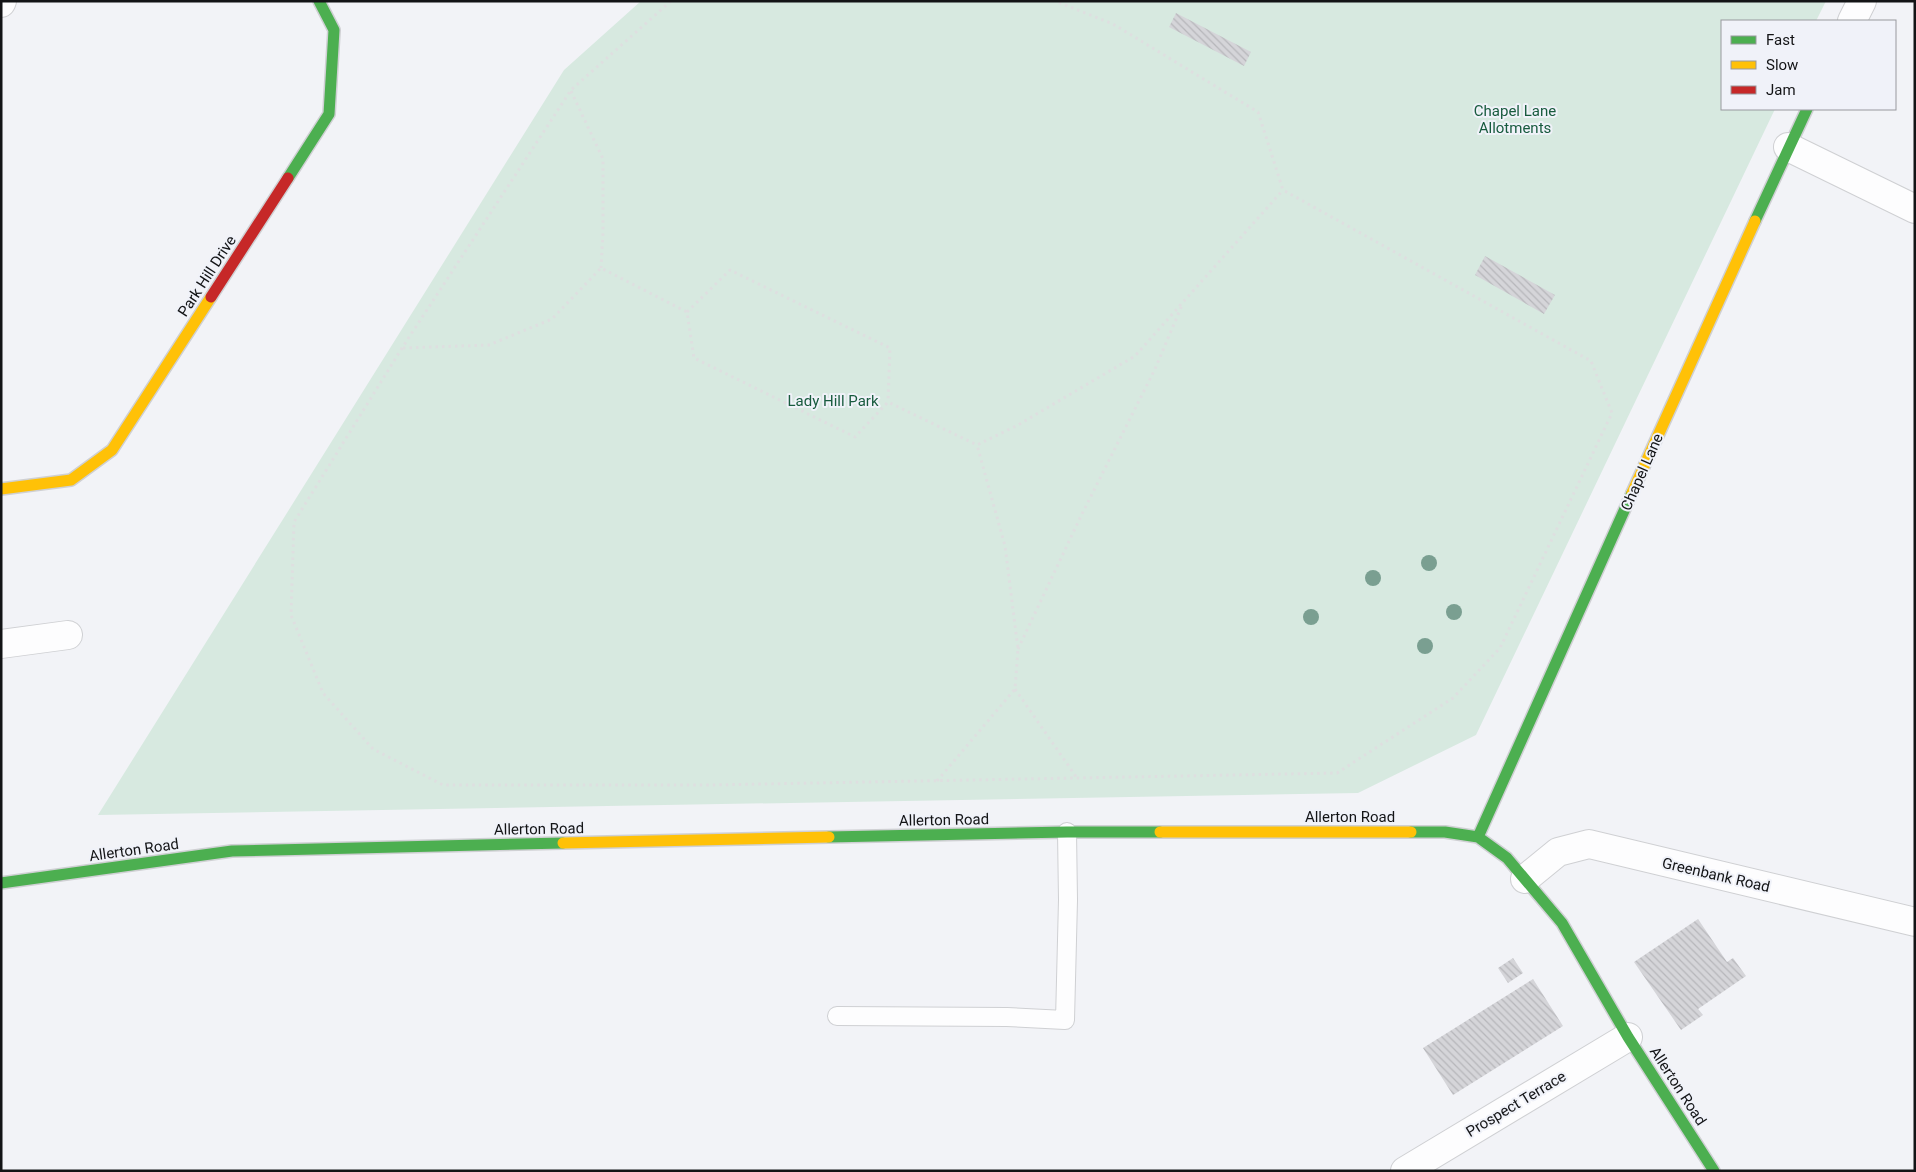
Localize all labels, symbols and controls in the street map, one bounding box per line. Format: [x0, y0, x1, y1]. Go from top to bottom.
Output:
legend [1721, 20, 1896, 110]
text: Fast [1766, 31, 1795, 49]
text: Slow [1766, 56, 1798, 74]
text: Jam [1766, 81, 1796, 99]
park label: Chapel Lane Allotments [1474, 102, 1556, 137]
street label: Park Hill Drive [174, 232, 240, 320]
park label: Lady Hill Park [787, 392, 879, 410]
street label: Chapel Lane [1617, 431, 1667, 513]
street label: Allerton Road [1305, 808, 1395, 826]
street label: Allerton Road [899, 810, 989, 830]
street label: Allerton Road [494, 819, 584, 839]
street label: Allerton Road [88, 835, 180, 865]
street label: Greenbank Road [1660, 854, 1772, 896]
street label: Allerton Road [1646, 1043, 1710, 1129]
street label: Prospect Terrace [1463, 1067, 1569, 1141]

